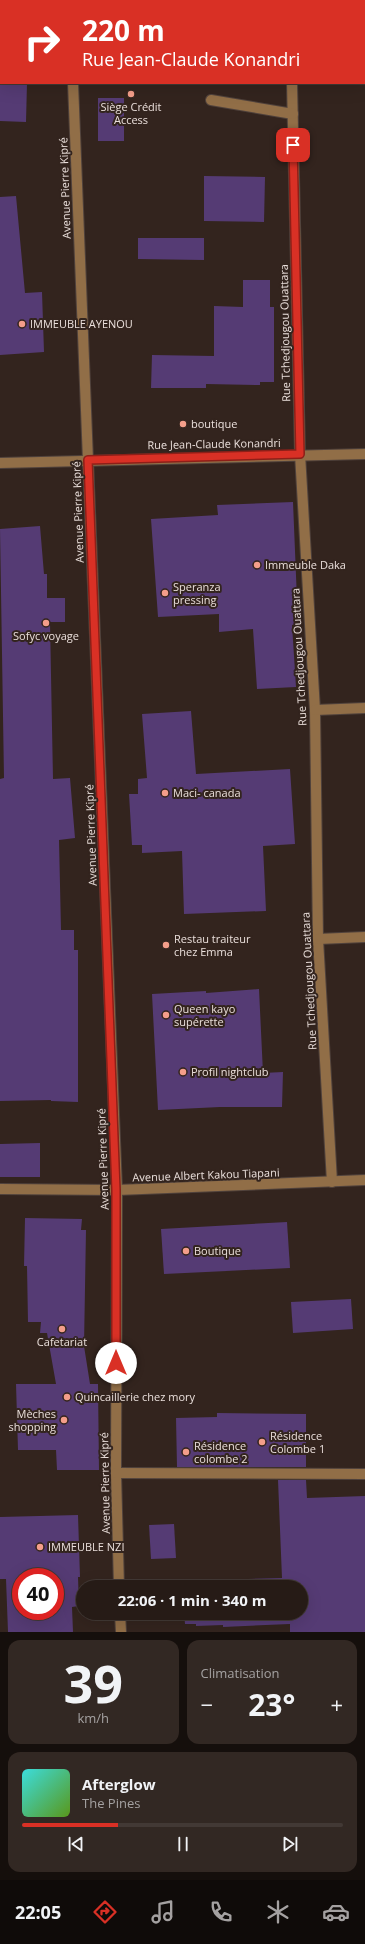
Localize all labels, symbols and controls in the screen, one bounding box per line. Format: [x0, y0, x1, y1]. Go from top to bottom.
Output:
text: 220 m [82, 11, 165, 49]
icon: right [16, 16, 68, 68]
text: Rue Jean-Claude Konandri [82, 47, 300, 71]
marker: Siège Crédit Access [126, 89, 136, 99]
place label: Siège Crédit Access [100, 99, 162, 127]
pin [276, 128, 310, 162]
icon: arrive [282, 134, 304, 156]
street label: Avenue Pierre Kipré [55, 137, 74, 239]
street label: Rue Tchedjougou Ouattara [276, 264, 293, 402]
place label: IMMEUBLE AYENOU [30, 316, 133, 331]
marker: IMMEUBLE AYENOU [17, 319, 27, 329]
place label: boutique [191, 416, 237, 431]
marker: boutique [178, 419, 188, 429]
street label: Rue Jean-Claude Konandri [147, 435, 281, 452]
street label: Avenue Pierre Kipré [68, 461, 87, 563]
place label: Immeuble Daka [265, 557, 346, 572]
marker: Immeuble Daka [252, 560, 262, 570]
place label: Speranza pressing [173, 579, 221, 607]
marker: Speranza pressing [160, 588, 170, 598]
street label: Rue Tchedjougou Ouattara [287, 588, 310, 726]
marker: Sofyc voyage [41, 618, 51, 628]
place label: Sofyc voyage [13, 628, 79, 643]
street label: Avenue Pierre Kipré [81, 784, 100, 886]
place label: Maci- canada [173, 785, 241, 800]
marker: Maci- canada [160, 788, 170, 798]
street label: Rue Tchedjougou Ouattara [297, 912, 320, 1050]
place label: Restau traiteur chez Emma [174, 931, 251, 959]
marker: Restau traiteur chez Emma [161, 940, 171, 950]
place label: Queen kayo supérette [174, 1001, 236, 1029]
marker: Queen kayo supérette [161, 1010, 171, 1020]
place label: Profil nightclub [191, 1064, 269, 1079]
marker: Profil nightclub [178, 1067, 188, 1077]
street label: Avenue Pierre Kipré [93, 1108, 112, 1210]
street label: Avenue Albert Kakou Tiapani [132, 1164, 280, 1185]
place label: Boutique [194, 1243, 241, 1258]
marker: Boutique [181, 1246, 191, 1256]
marker: Cafetariat [57, 1324, 67, 1334]
place label: Cafetariat [37, 1334, 87, 1349]
position arrow [95, 1342, 137, 1384]
place label: Quincaillerie chez mory [75, 1389, 196, 1404]
marker: Quincaillerie chez mory [62, 1392, 72, 1402]
place label: Mèches shopping [8, 1406, 56, 1434]
marker: Mèches shopping [59, 1415, 69, 1425]
place label: Résidence Colombe 1 [270, 1428, 325, 1456]
street label: Avenue Pierre Kipré [96, 1432, 113, 1534]
marker: Résidence Colombe 1 [257, 1437, 267, 1447]
place label: Résidence colombe 2 [194, 1438, 248, 1466]
marker: Résidence colombe 2 [181, 1447, 191, 1457]
place label: IMMEUBLE NZI [48, 1539, 124, 1554]
marker: IMMEUBLE NZI [35, 1542, 45, 1552]
speed limit sign: 40 [12, 1568, 64, 1620]
text: 22:06 · 1 min · 340 m [118, 1590, 266, 1610]
text: 39 [64, 1647, 123, 1718]
text: Climatisation [201, 1664, 280, 1682]
text: 23° [248, 1684, 295, 1725]
text: − [201, 1689, 213, 1719]
text: + [330, 1689, 343, 1719]
text: km/h [77, 1709, 109, 1727]
text: Afterglow [82, 1774, 156, 1794]
text: The Pines [82, 1794, 140, 1812]
icon: previous [65, 1833, 87, 1855]
icon: pause [172, 1833, 194, 1855]
icon: next [279, 1833, 301, 1855]
icon: directions [91, 1898, 119, 1926]
icon: music [149, 1898, 177, 1926]
icon: phone [207, 1898, 235, 1926]
icon: climate [264, 1898, 292, 1926]
icon: car [322, 1898, 350, 1926]
text: 22:05 [15, 1900, 61, 1924]

